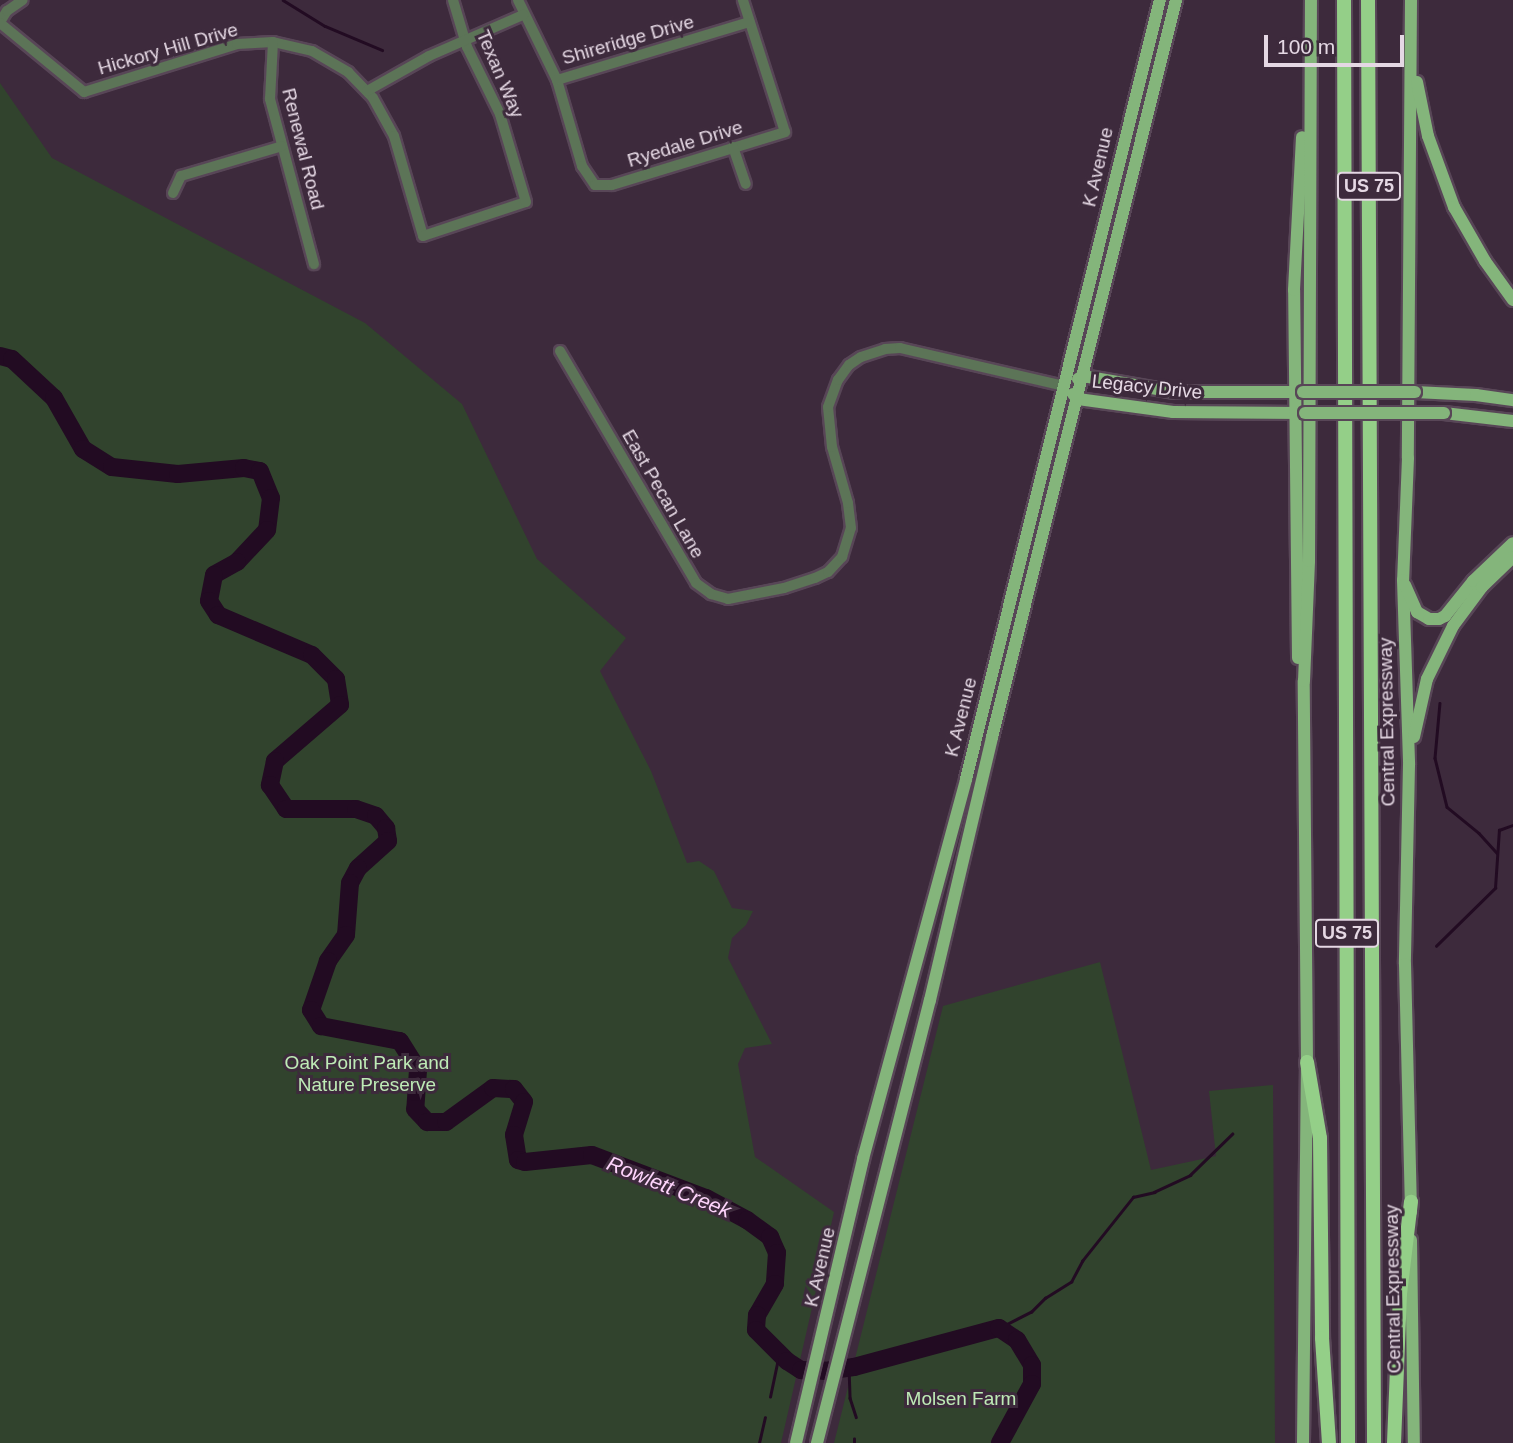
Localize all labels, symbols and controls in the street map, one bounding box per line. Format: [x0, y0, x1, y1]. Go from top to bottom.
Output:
street label: Shireridge Drive [559, 10, 697, 70]
street label: Hickory Hill Drive [95, 18, 241, 80]
scale bar [1268, 21, 1408, 65]
street label: Texan Way [471, 27, 529, 121]
text: 100 m [1277, 35, 1335, 58]
street label: Renewal Road [277, 86, 329, 212]
street label: Ryedale Drive [625, 116, 745, 172]
street label: K Avenue [1078, 124, 1118, 210]
road number: US 75 [1336, 172, 1402, 201]
street label: Legacy Drive [1091, 370, 1203, 404]
street label: East Pecan Lane [617, 426, 709, 562]
street label: Central Expressway [1374, 637, 1400, 807]
street label: K Avenue [940, 674, 982, 760]
road number: US 75 [1314, 918, 1380, 948]
park label: Oak Point Park and Nature Preserve [285, 1052, 449, 1096]
water label: Rowlett Creek [603, 1151, 735, 1223]
street label: Central Expressway [1380, 1204, 1406, 1374]
street label: K Avenue [800, 1224, 840, 1310]
park label: Molsen Farm [906, 1388, 1016, 1410]

